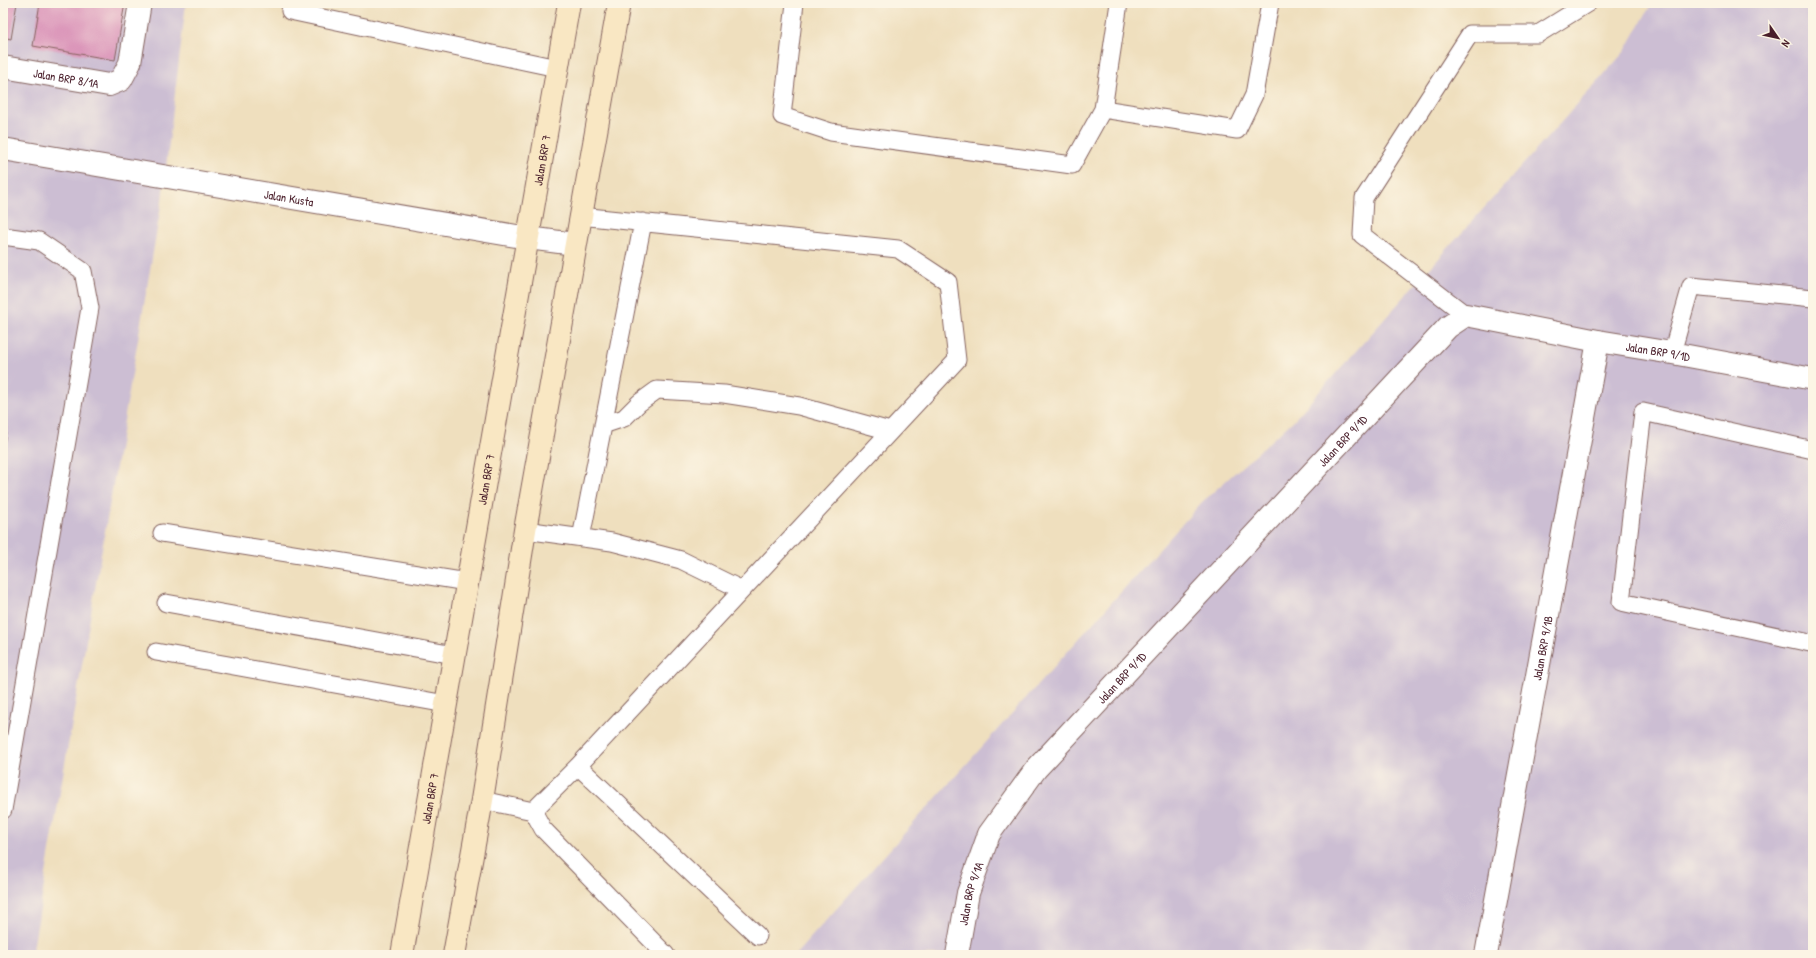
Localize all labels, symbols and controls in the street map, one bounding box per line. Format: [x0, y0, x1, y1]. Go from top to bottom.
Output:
north arrow [1758, 18, 1798, 58]
text: N [1779, 37, 1794, 50]
street label: Jalan BRP 8/1A [32, 64, 100, 92]
street label: Jalan BRP 7 [529, 133, 554, 187]
street label: Jalan Kusta [263, 185, 315, 210]
street label: Jalan BRP 9/1D [1625, 337, 1692, 365]
street label: Jalan BRP 9/1D [1314, 411, 1371, 470]
street label: Jalan BRP 7 [473, 452, 498, 506]
street label: Jalan BRP 9/1B [1528, 614, 1556, 682]
street label: Jalan BRP 9/1D [1093, 648, 1150, 707]
street label: Jalan BRP 7 [417, 772, 442, 825]
street label: Jalan BRP 9/1A [954, 859, 987, 927]

